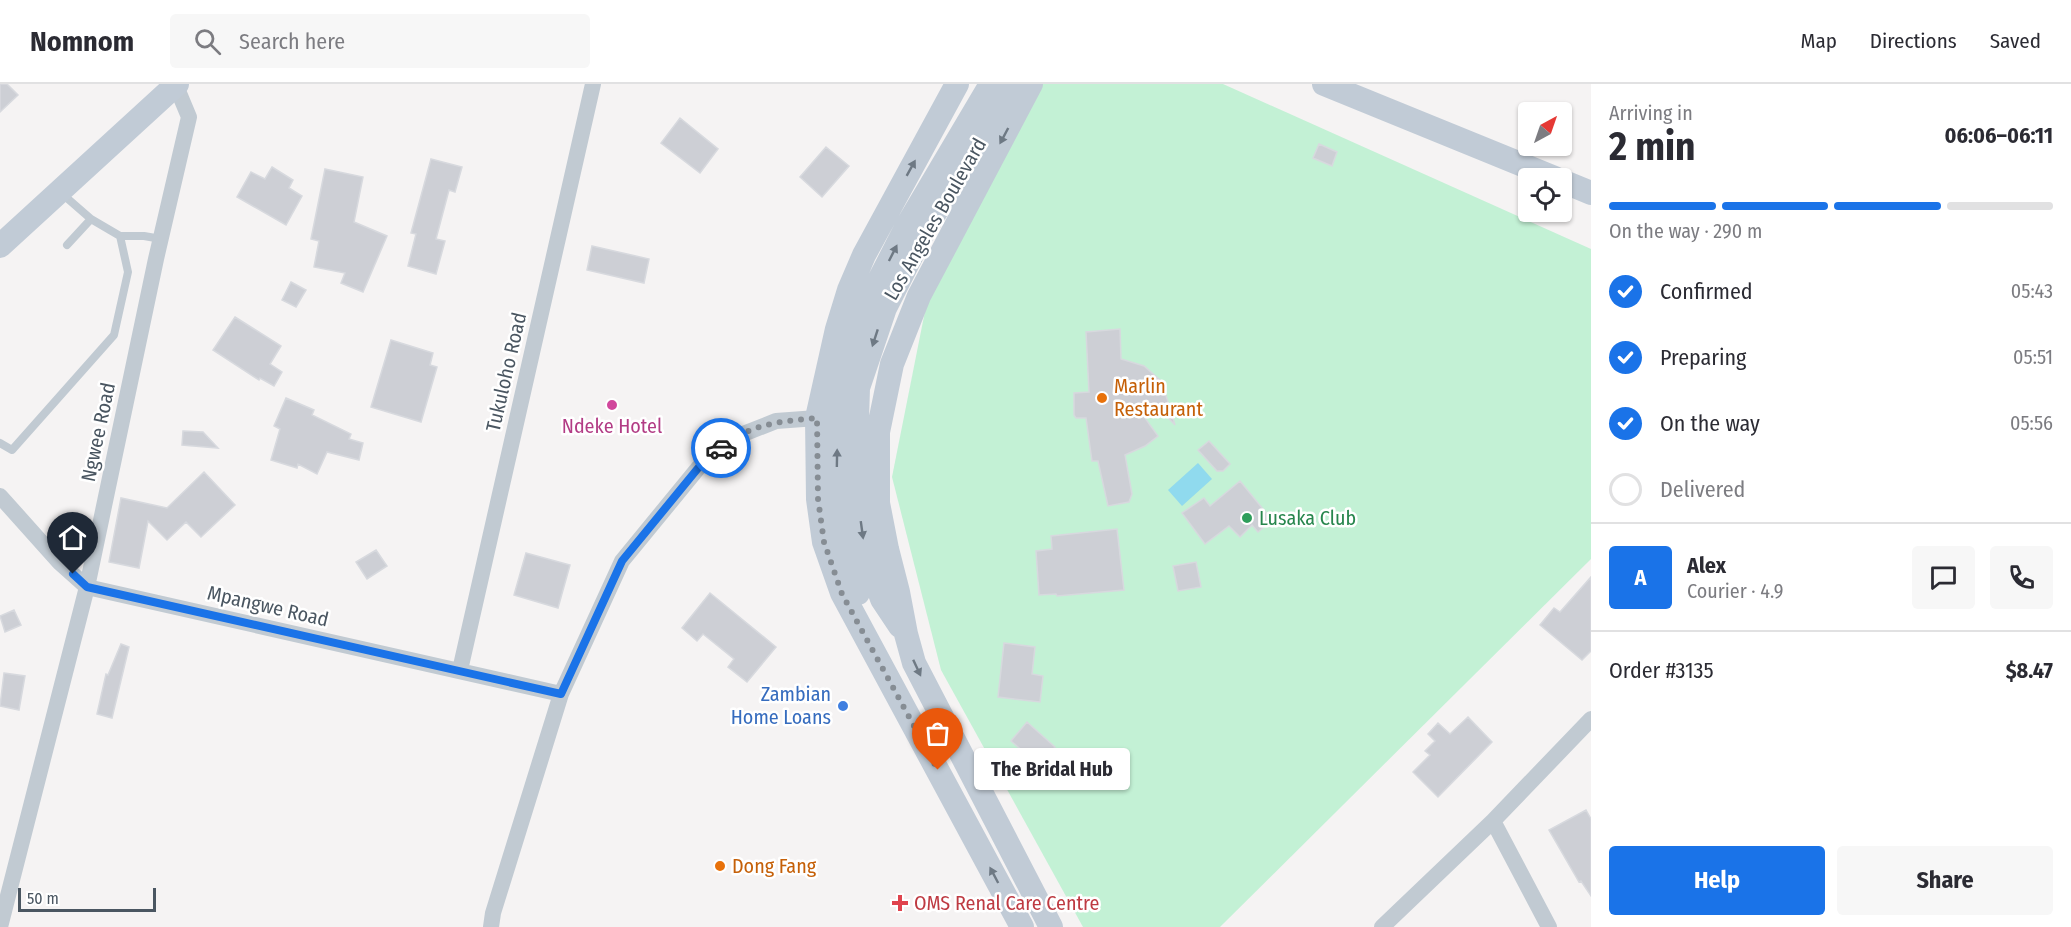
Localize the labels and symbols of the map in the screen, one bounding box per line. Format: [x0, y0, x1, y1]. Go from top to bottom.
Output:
north arrow [1518, 102, 1572, 156]
one-way arrow [999, 127, 1009, 144]
street label: Los Angeles Boulevard [879, 134, 991, 304]
one-way arrow [906, 159, 916, 176]
one-way arrow [888, 244, 898, 261]
street label: Tukuloho Road [481, 310, 531, 434]
one-way arrow [869, 329, 879, 347]
place label: Marlin Restaurant [1114, 374, 1203, 421]
street label: Ngwee Road [76, 380, 120, 484]
marker: Marlin Restaurant [1095, 391, 1109, 405]
marker: Ndeke Hotel [605, 398, 619, 412]
place label: Ndeke Hotel [562, 414, 662, 438]
courier [691, 418, 751, 478]
one-way arrow [832, 449, 842, 468]
place label: Lusaka Club [1259, 506, 1356, 530]
marker: Lusaka Club [1240, 511, 1254, 525]
pin [47, 512, 98, 574]
one-way arrow [857, 521, 866, 540]
street label: Mpangwe Road [205, 580, 331, 632]
one-way arrow [913, 660, 922, 677]
place label: Zambian Home Loans [731, 682, 831, 729]
marker: Zambian Home Loans [836, 699, 850, 713]
pin [912, 708, 963, 770]
callout: The Bridal Hub [974, 749, 1130, 791]
place label: Dong Fang [732, 854, 817, 878]
marker: Dong Fang [713, 859, 727, 873]
one-way arrow [989, 867, 999, 884]
scale bar [18, 885, 156, 912]
place label: OMS Renal Care Centre [914, 891, 1099, 915]
marker: OMS Renal Care Centre [891, 894, 909, 912]

